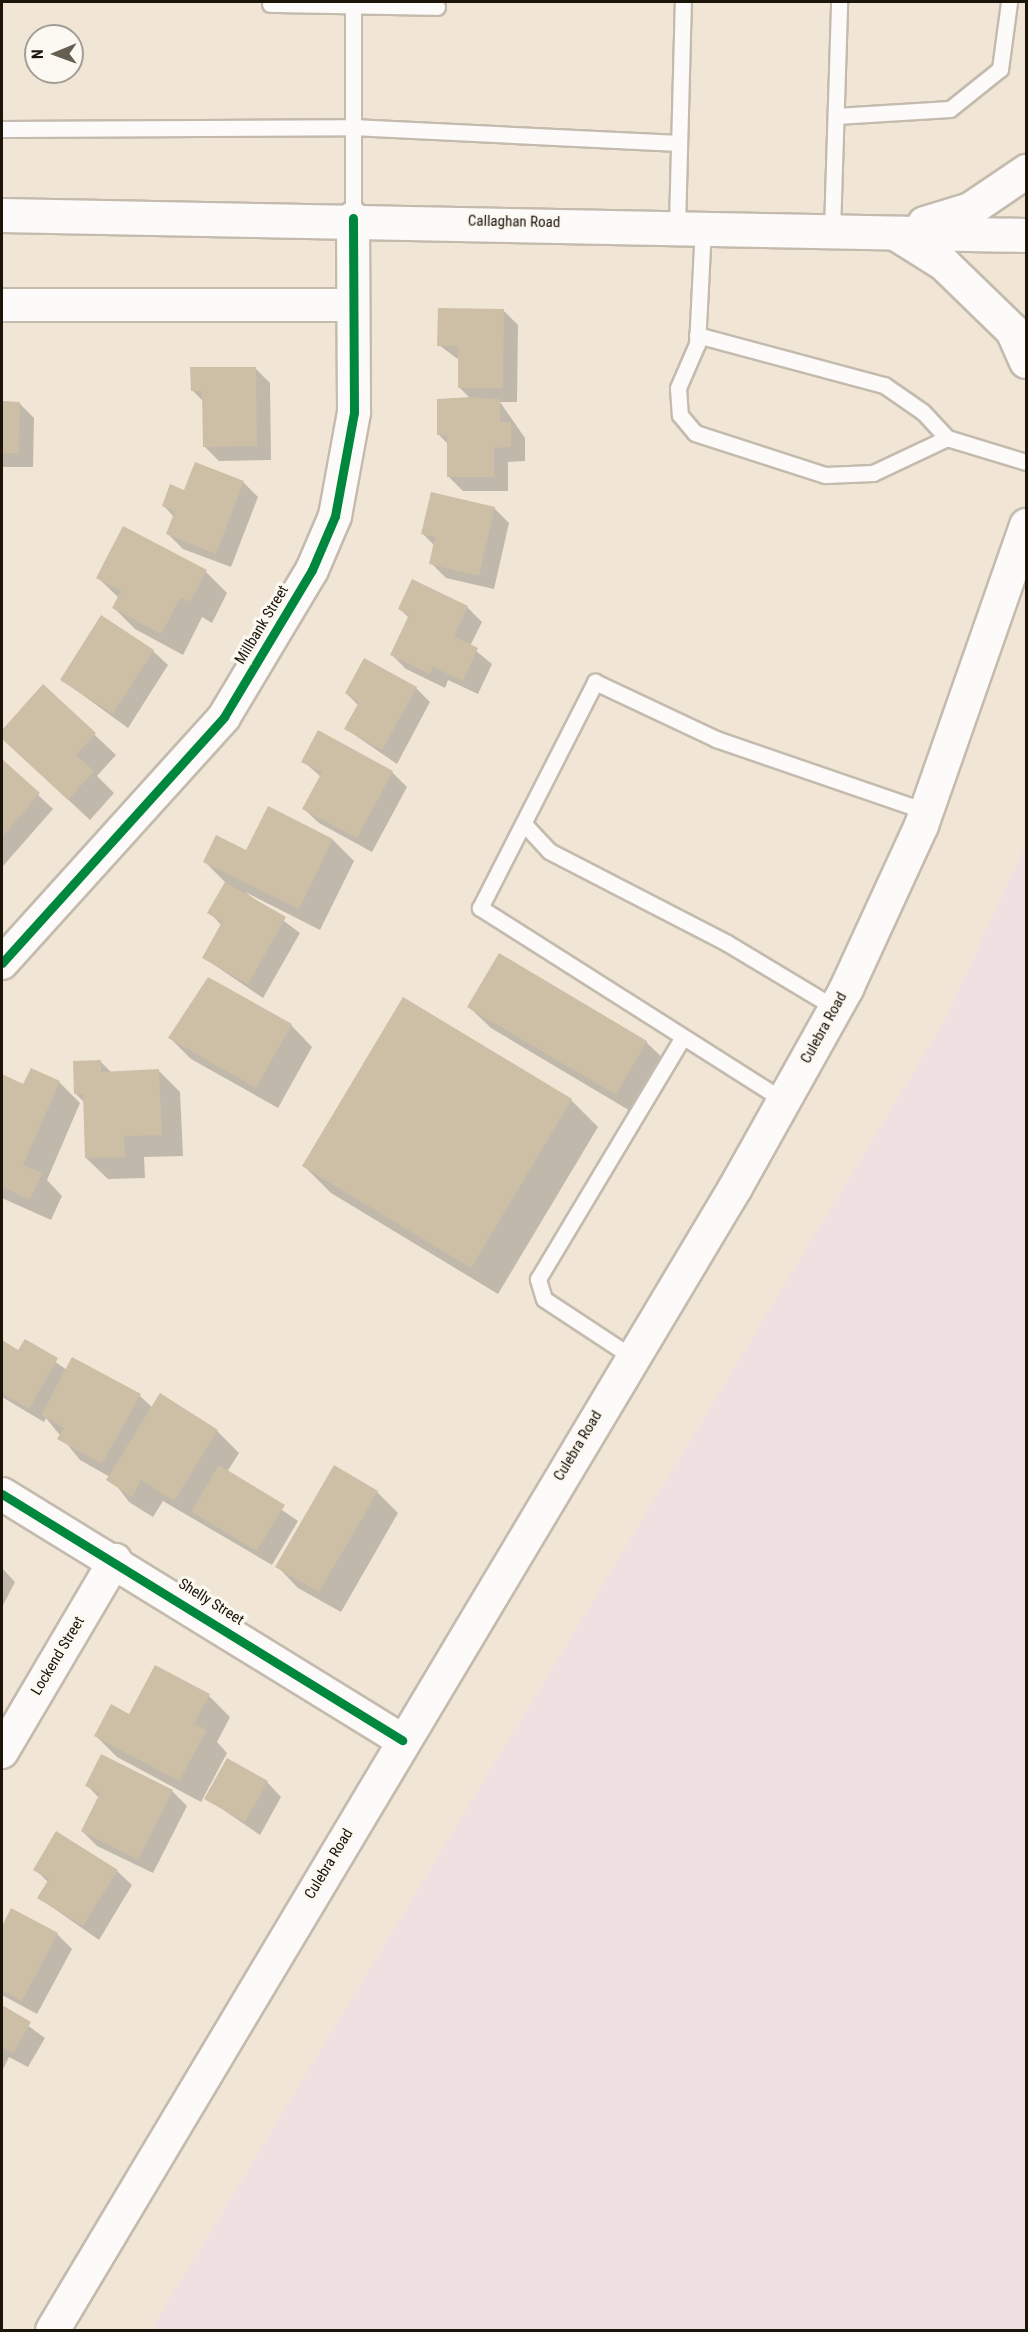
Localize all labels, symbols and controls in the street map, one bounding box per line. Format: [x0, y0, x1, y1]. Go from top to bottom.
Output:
north arrow [24, 24, 84, 84]
text: N [28, 49, 47, 59]
street label: Callaghan Road [468, 212, 560, 232]
street label: Millbank Street [231, 582, 293, 668]
street label: Culebra Road [797, 989, 851, 1067]
street label: Culebra Road [550, 1408, 606, 1484]
street label: Shelly Street [175, 1575, 247, 1629]
street label: Lockend Street [27, 1613, 89, 1699]
street label: Culebra Road [301, 1826, 357, 1902]

